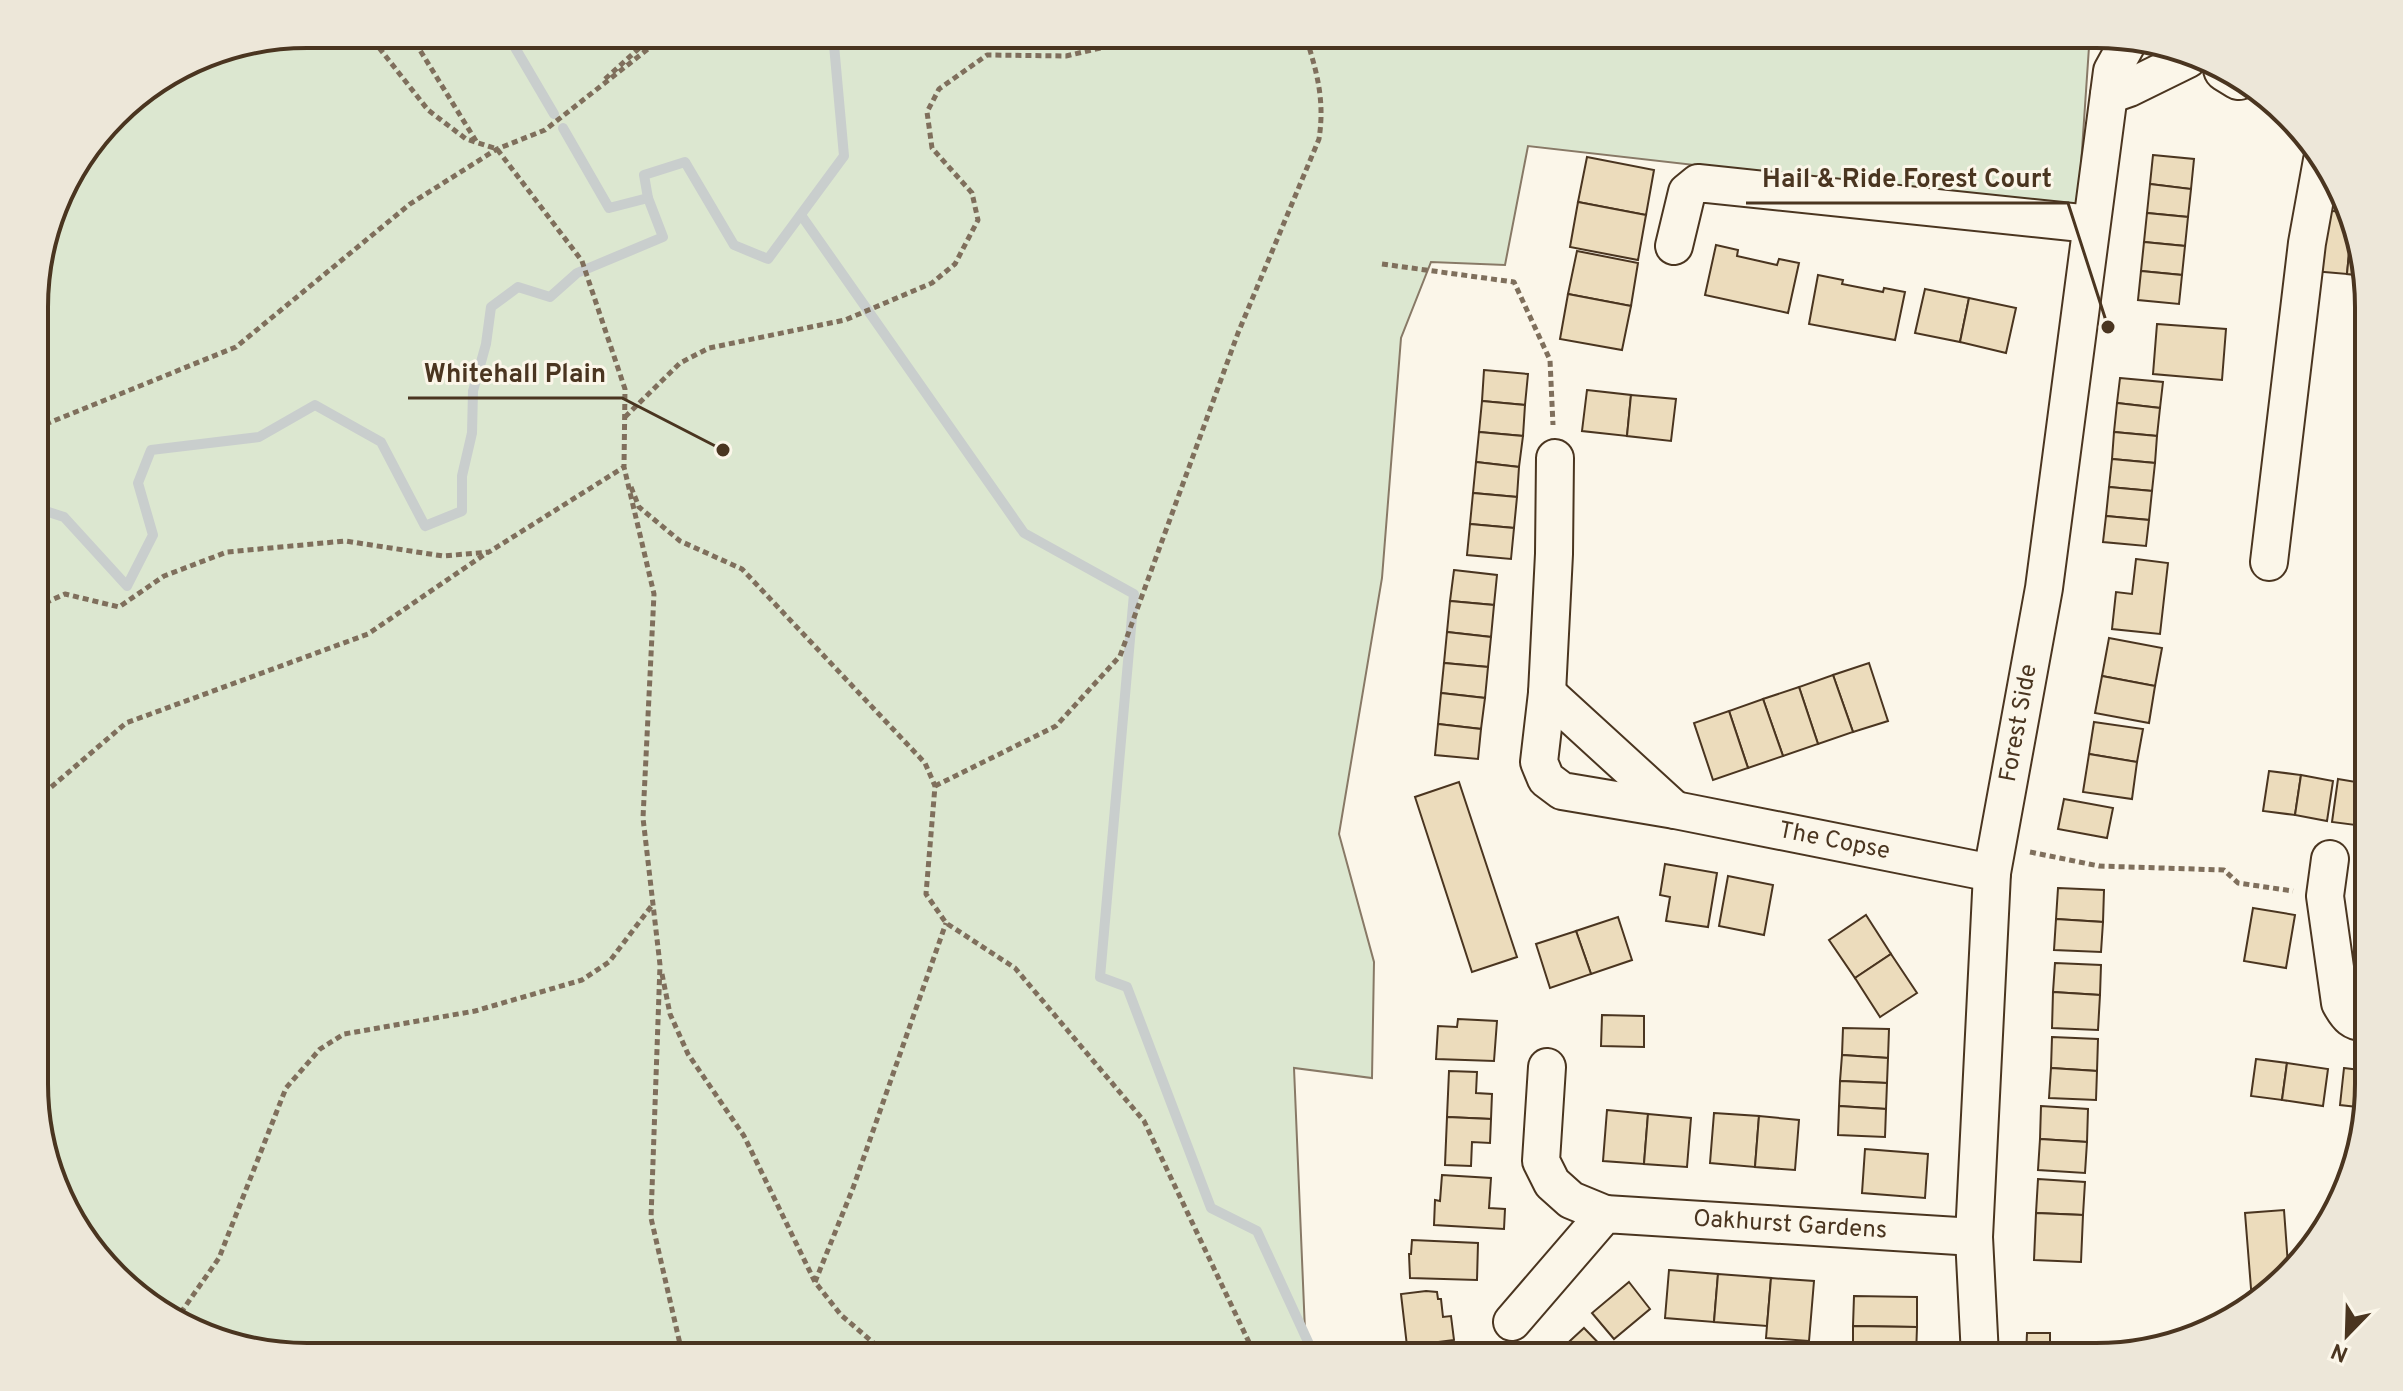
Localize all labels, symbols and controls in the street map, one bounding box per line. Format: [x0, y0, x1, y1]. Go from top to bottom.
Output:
callout: Hail & Ride Forest Court [1746, 153, 2068, 203]
text: Hail & Ride Forest Court [1762, 164, 2052, 197]
callout: Whitehall Plain [408, 348, 622, 398]
text: Whitehall Plain [424, 359, 606, 392]
street label: Forest Side [1994, 662, 2045, 784]
street label: The Copse [1776, 816, 1892, 867]
street label: Oakhurst Gardens [1692, 1205, 1888, 1247]
north arrow [2307, 1295, 2387, 1375]
text: N [2328, 1336, 2353, 1367]

